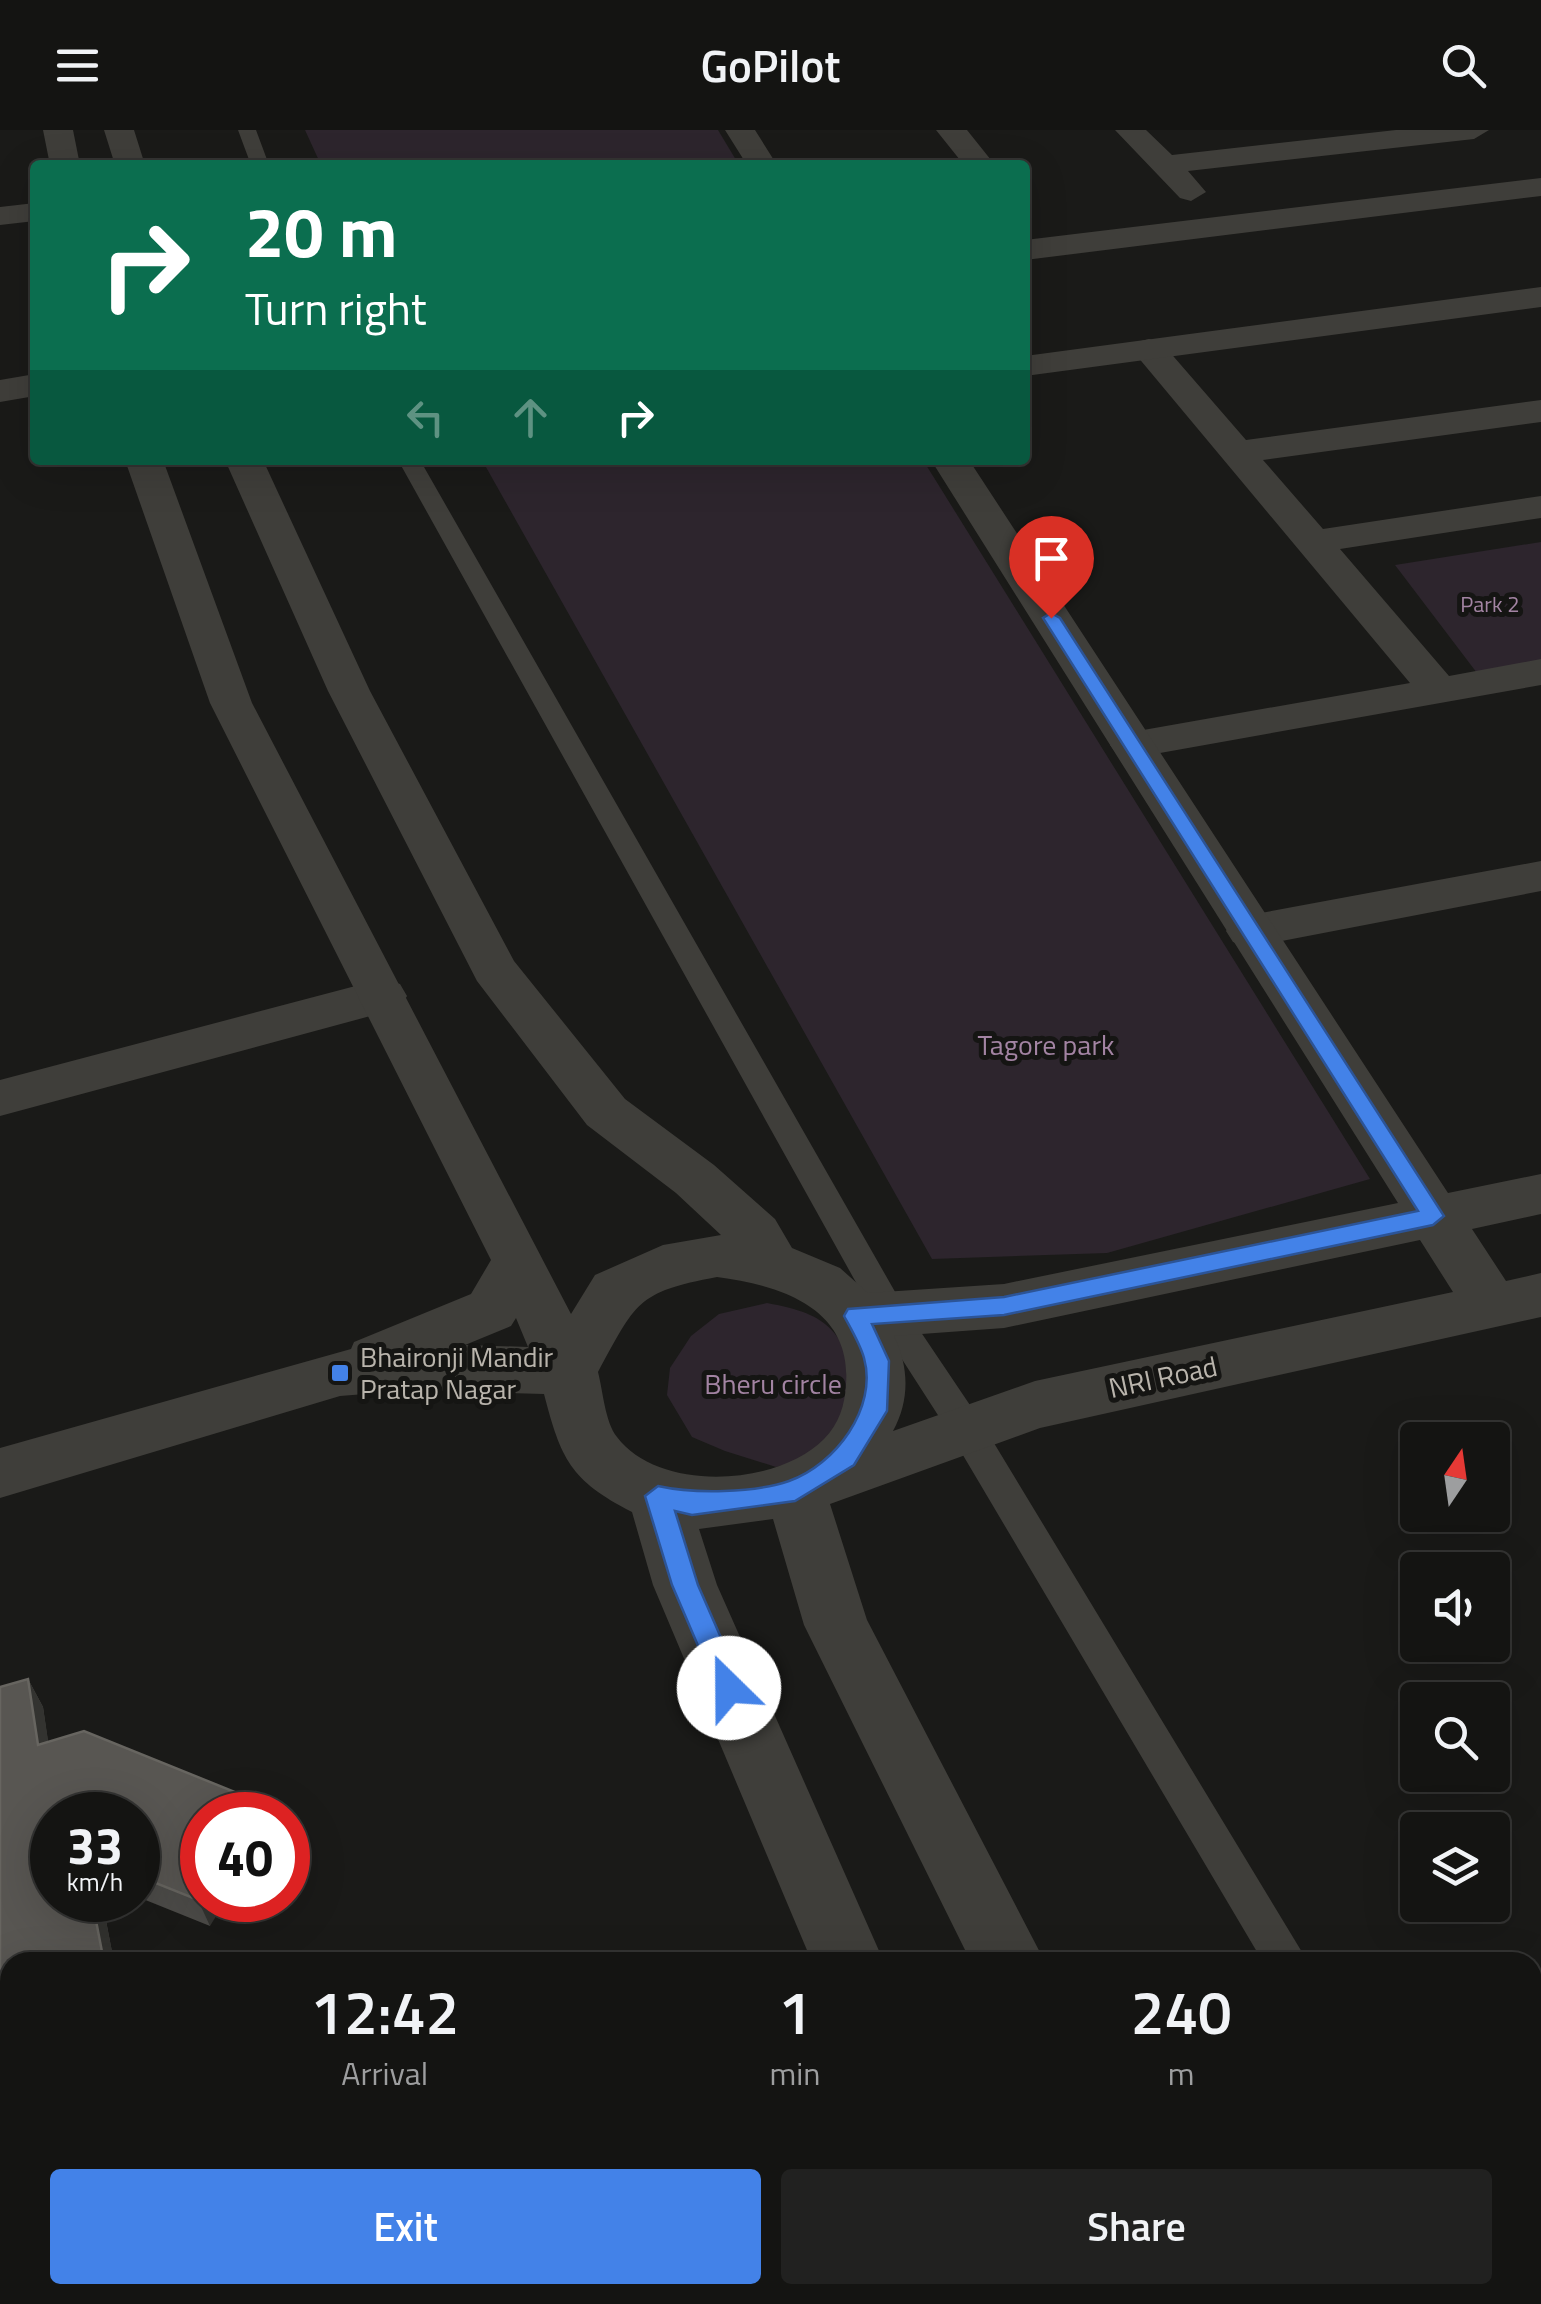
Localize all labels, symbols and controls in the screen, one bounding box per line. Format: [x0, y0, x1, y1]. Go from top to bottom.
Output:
text: GoPilot [701, 31, 840, 99]
icon: menu [50, 38, 105, 93]
icon: search [1436, 38, 1491, 93]
text: 20 m [245, 178, 398, 284]
icon: right [80, 200, 210, 330]
text: Turn right [245, 274, 427, 342]
icon: left [398, 390, 453, 445]
icon: ahead [503, 390, 558, 445]
icon: right [608, 390, 663, 445]
pin [1009, 516, 1094, 619]
icon: arrive [1024, 531, 1079, 586]
park label: Park 2 [1460, 587, 1520, 621]
park label: Tagore park [977, 1023, 1115, 1066]
place label: Bhaironji Mandir Pratap Nagar [360, 1335, 554, 1410]
street label: NRI Road [1105, 1344, 1221, 1409]
marker: Bhaironji Mandir Pratap Nagar [329, 1362, 351, 1384]
park label: Bheru circle [704, 1362, 842, 1405]
north arrow [1400, 1422, 1510, 1532]
map controls [1400, 1422, 1510, 1922]
button: sound [1400, 1552, 1510, 1662]
position arrow [677, 1636, 781, 1740]
button: search [1400, 1682, 1510, 1792]
speed limit sign: 40 [180, 1792, 310, 1922]
text: 33 [67, 1807, 123, 1883]
button: layers [1400, 1812, 1510, 1922]
text: km/h [67, 1863, 123, 1901]
text: 12:42 [310, 1966, 459, 2057]
text: 1 [778, 1966, 812, 2057]
text: 240 [1131, 1966, 1232, 2057]
text: Arrival [341, 2049, 428, 2097]
text: min [769, 2049, 820, 2097]
text: m [1168, 2049, 1195, 2097]
button: Exit [50, 2169, 761, 2284]
button: Share [781, 2169, 1492, 2284]

